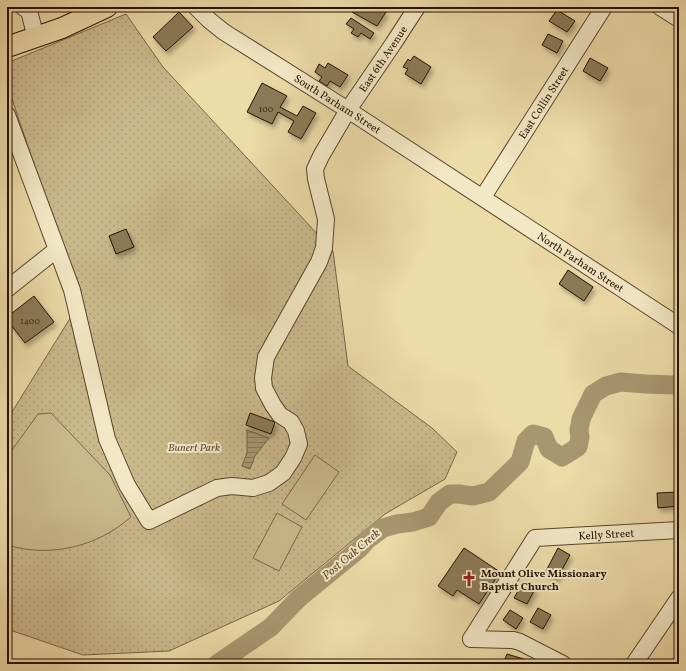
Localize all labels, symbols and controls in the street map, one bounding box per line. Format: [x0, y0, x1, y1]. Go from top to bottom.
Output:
street label: East 6th Avenue [356, 24, 412, 96]
street label: East Collin Street [516, 64, 573, 143]
street label: South Parham Street [291, 72, 383, 138]
house number: 100 [259, 103, 274, 116]
street label: North Parham Street [534, 229, 626, 297]
house number: 1400 [20, 315, 40, 328]
park label: Bunert Park [168, 441, 220, 456]
water label: Post Oak Creek [319, 526, 384, 584]
street label: Kelly Street [578, 526, 635, 545]
place label: Mount Olive Missionary Baptist Church [481, 567, 608, 595]
church icon: Mount Olive Missionary Baptist Church [460, 570, 478, 588]

